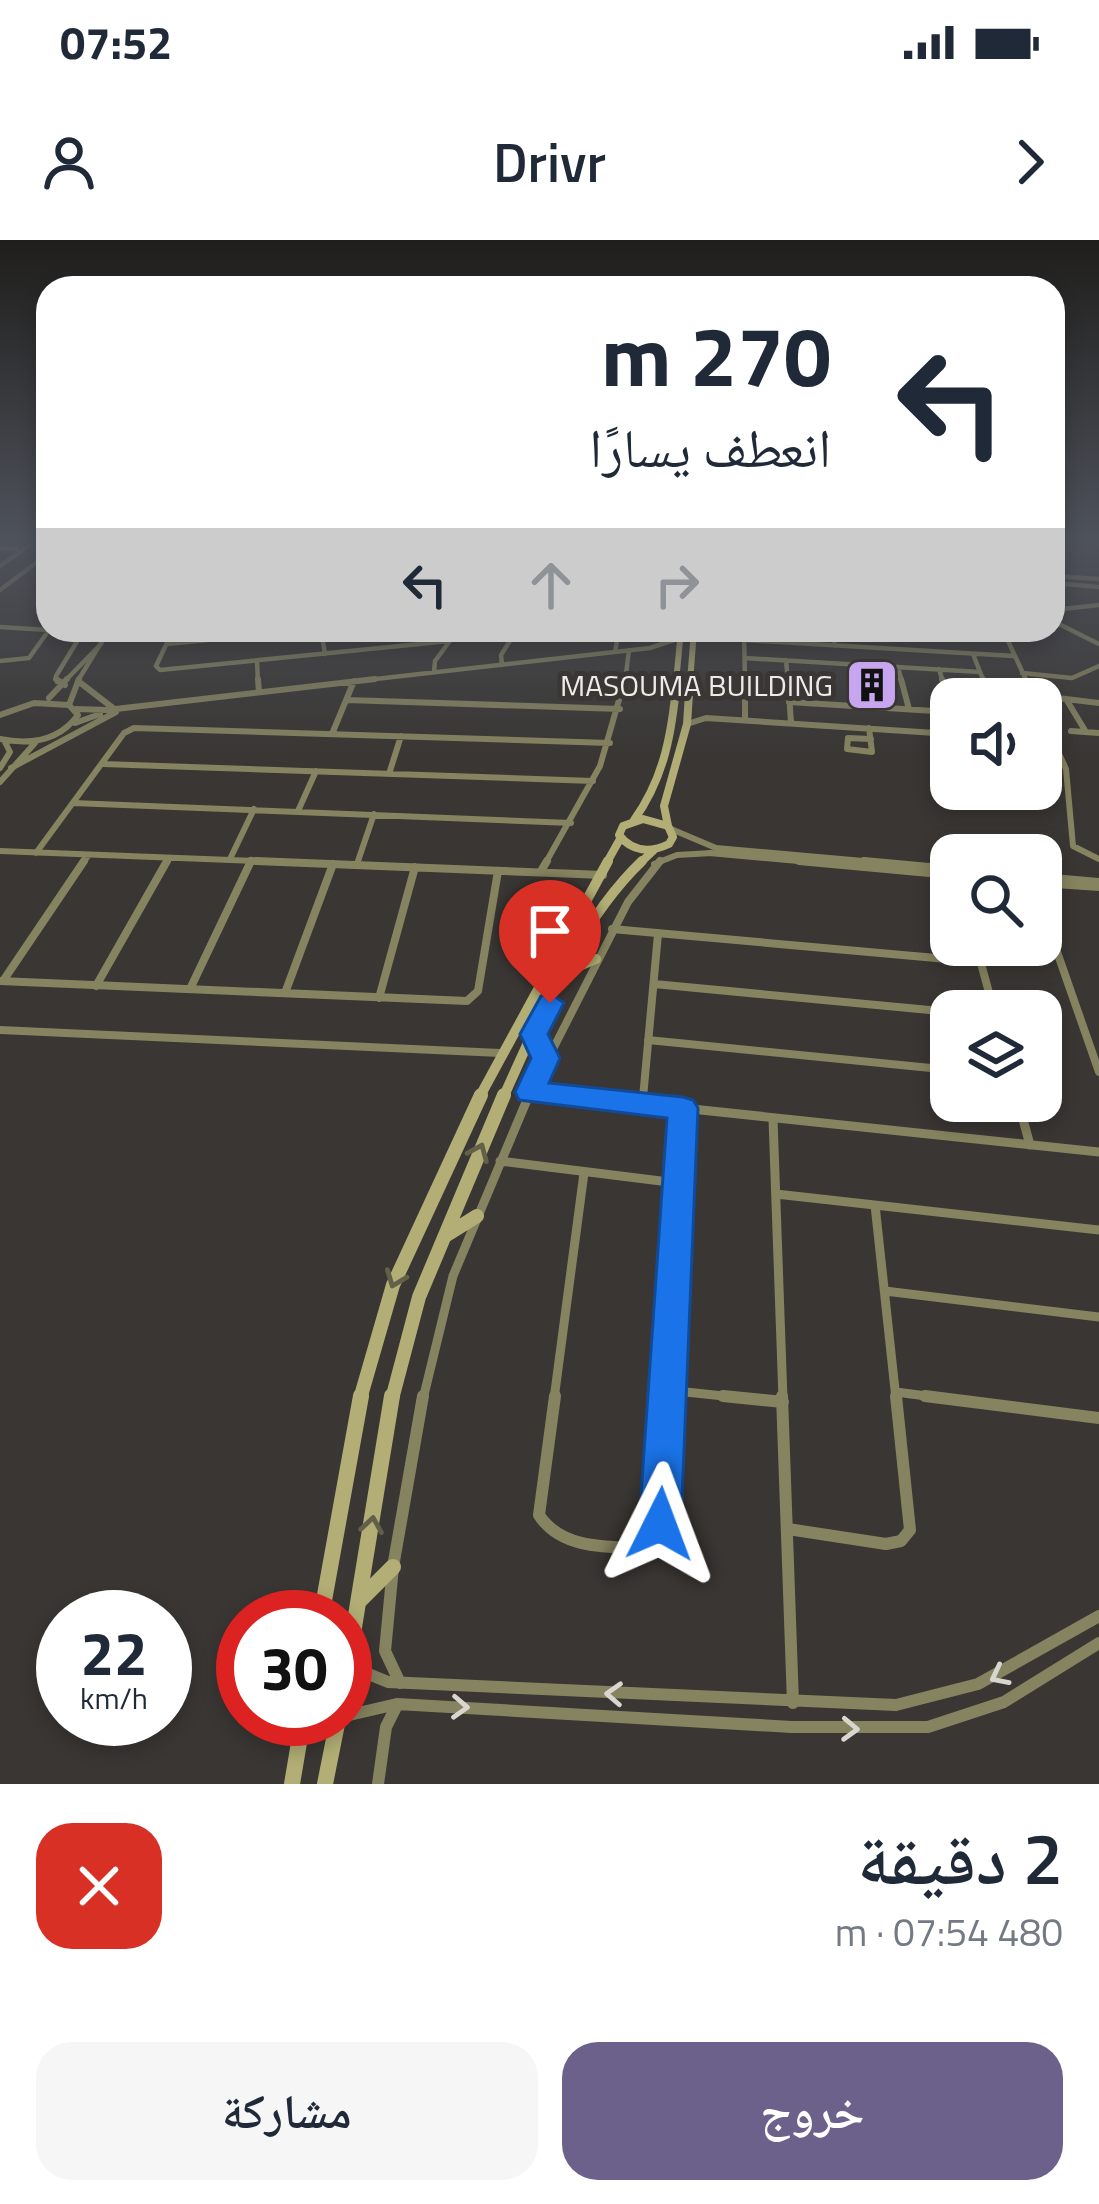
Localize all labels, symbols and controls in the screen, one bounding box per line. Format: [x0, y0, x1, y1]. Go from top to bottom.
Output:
text: 07:52 [60, 8, 172, 76]
text: Drivr [493, 121, 606, 203]
icon: person [36, 129, 102, 195]
icon: forward [997, 129, 1063, 195]
text: 270 m [601, 291, 831, 419]
icon: left [873, 324, 1029, 480]
text: انعطف يسارًا [589, 406, 831, 488]
icon: left [392, 552, 458, 618]
icon: ahead [518, 552, 584, 618]
icon: right [644, 552, 710, 618]
building icon: MASOUMA BUILDING [844, 657, 900, 713]
place label: MASOUMA BUILDING [560, 662, 833, 708]
map controls [930, 678, 1062, 1122]
button: sound [930, 678, 1062, 810]
button: search [930, 834, 1062, 966]
pin [499, 880, 601, 1003]
icon: arrive [517, 898, 583, 964]
button: layers [930, 990, 1062, 1122]
one-way arrow [465, 1143, 489, 1164]
one-way arrow [385, 1267, 410, 1288]
position arrow [597, 1461, 723, 1587]
one-way arrow [358, 1515, 383, 1535]
speed limit sign: 30 [216, 1590, 372, 1746]
text: 22 [80, 1607, 148, 1698]
one-way arrow [989, 1662, 1011, 1685]
text: km/h [80, 1675, 148, 1721]
one-way arrow [604, 1681, 623, 1707]
one-way arrow [451, 1694, 470, 1720]
one-way arrow [841, 1716, 860, 1742]
text: 2 دقيقة [857, 1802, 1063, 1912]
button: close [36, 1823, 162, 1949]
text: 480 m · 07:54 [835, 1902, 1063, 1961]
button: مشاركة [36, 2042, 538, 2180]
button: خروج [562, 2042, 1063, 2180]

